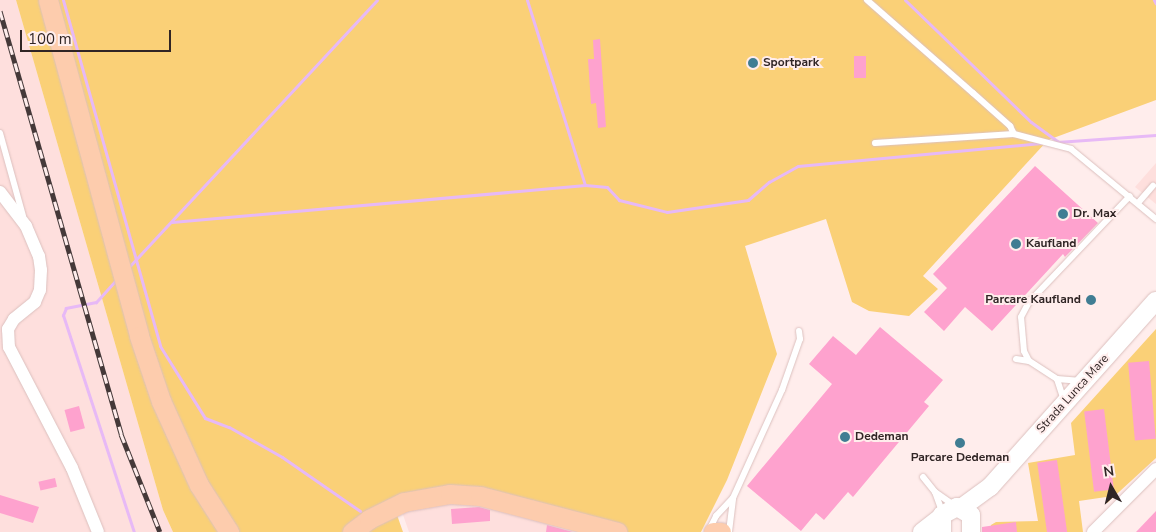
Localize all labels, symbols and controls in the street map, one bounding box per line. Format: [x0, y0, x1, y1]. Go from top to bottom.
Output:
scale bar [22, 20, 174, 52]
text: 100 m [28, 29, 72, 49]
place label: Sportpark [763, 56, 819, 70]
marker: Sportpark [747, 57, 759, 69]
place label: Dr. Max [1073, 207, 1116, 221]
marker: Dr. Max [1057, 208, 1069, 220]
place label: Kaufland [1026, 237, 1076, 251]
marker: Kaufland [1010, 238, 1022, 250]
place label: Parcare Kaufland [985, 293, 1081, 307]
marker: Parcare Kaufland [1085, 294, 1097, 306]
street label: Strada Lunca Mare [1034, 352, 1112, 436]
place label: Dedeman [855, 430, 908, 444]
marker: Dedeman [839, 431, 851, 443]
marker: Parcare Dedeman [954, 437, 966, 449]
place label: Parcare Dedeman [911, 451, 1009, 465]
north arrow [1086, 462, 1136, 512]
text: N [1102, 462, 1115, 482]

